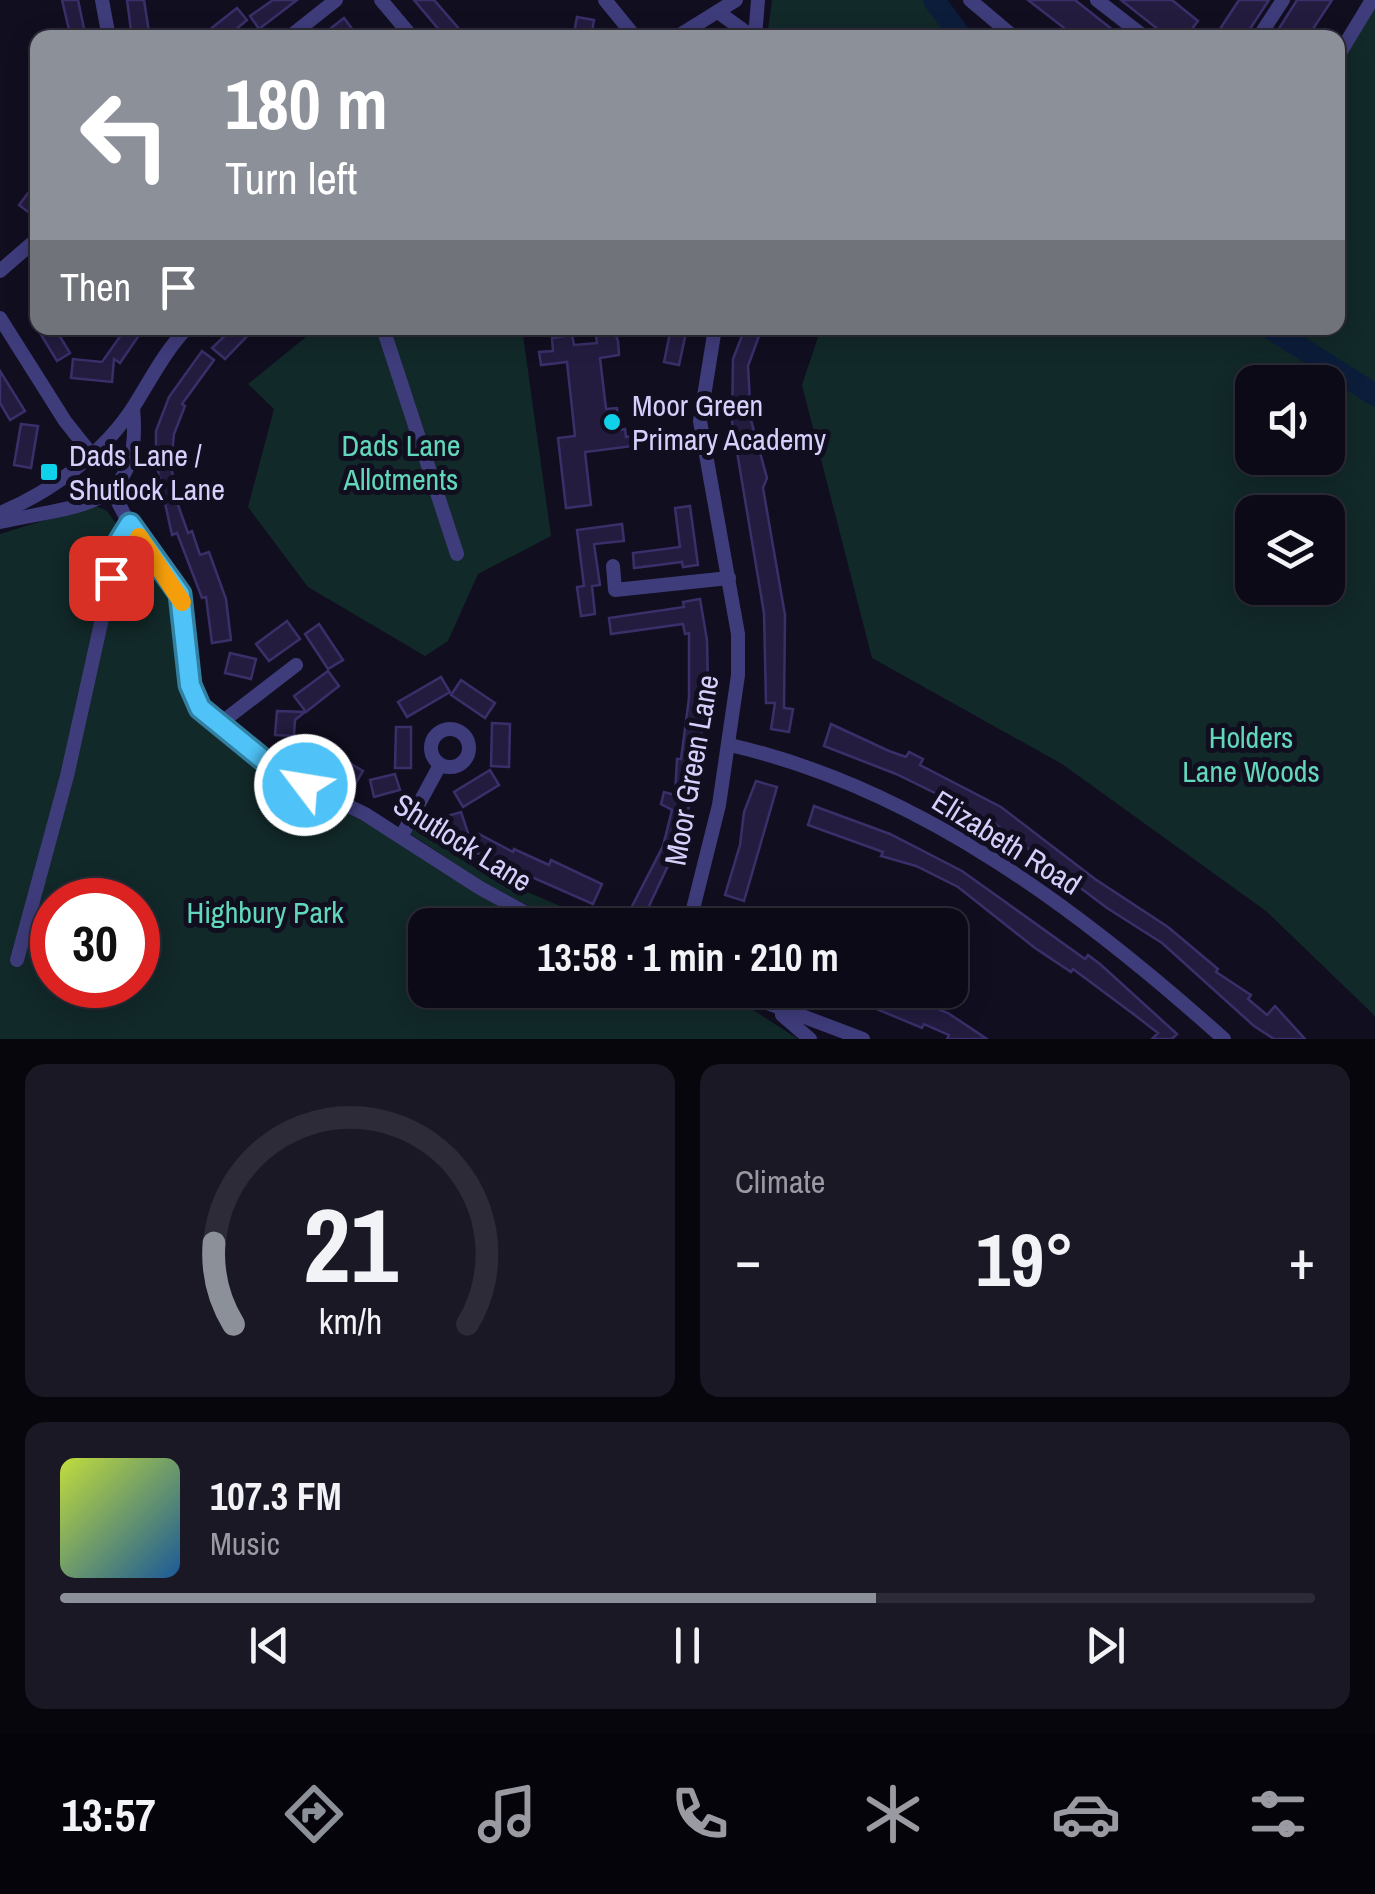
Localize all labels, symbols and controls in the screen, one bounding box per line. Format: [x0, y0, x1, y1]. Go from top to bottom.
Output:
text: 180 m [225, 57, 388, 151]
icon: left [60, 70, 190, 200]
text: Turn left [225, 147, 357, 208]
icon: arrive [151, 260, 206, 315]
text: Then [60, 262, 131, 313]
map controls [1235, 365, 1345, 605]
button: sound [1235, 365, 1345, 475]
place label: Moor Green Primary Academy [632, 385, 827, 459]
marker: Moor Green Primary Academy [601, 411, 623, 433]
park label: Dads Lane Allotments [342, 425, 460, 499]
place label: Dads Lane / Shutlock Lane [69, 435, 225, 509]
marker: Dads Lane / Shutlock Lane [38, 461, 60, 483]
button: layers [1235, 495, 1345, 605]
pin [69, 536, 154, 621]
icon: arrive [84, 551, 139, 606]
street label: Moor Green Lane [655, 672, 727, 868]
park label: Holders Lane Woods [1182, 717, 1320, 791]
position arrow [253, 733, 357, 837]
street label: Elizabeth Road [925, 780, 1089, 904]
street label: Shutlock Lane [386, 784, 540, 900]
speed limit sign: 30 [30, 878, 160, 1008]
park label: Highbury Park [186, 892, 344, 932]
text: 13:58 · 1 min · 210 m [537, 932, 839, 983]
text: Climate [735, 1160, 825, 1203]
text: 21 [303, 1174, 398, 1314]
text: 19° [976, 1208, 1074, 1309]
text: − [735, 1222, 761, 1296]
text: + [1289, 1222, 1315, 1296]
text: km/h [318, 1297, 382, 1345]
text: 107.3 FM [210, 1471, 342, 1522]
text: Music [210, 1522, 280, 1565]
icon: previous [242, 1618, 297, 1673]
icon: pause [660, 1618, 715, 1673]
icon: next [1078, 1618, 1133, 1673]
icon: directions [279, 1779, 349, 1849]
icon: music [472, 1779, 542, 1849]
icon: phone [665, 1779, 735, 1849]
icon: climate [858, 1779, 928, 1849]
icon: car [1051, 1779, 1121, 1849]
icon: filters [1243, 1779, 1313, 1849]
text: 13:57 [61, 1784, 156, 1845]

